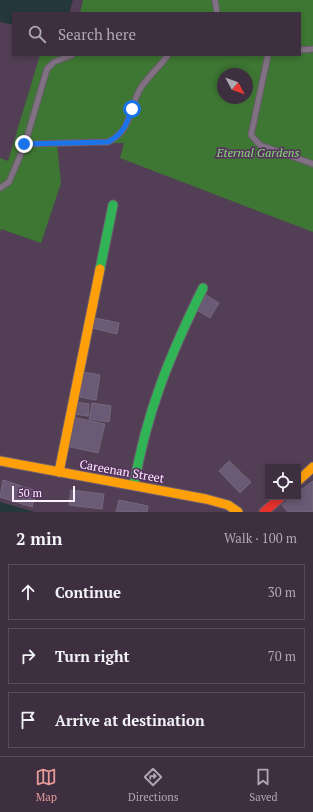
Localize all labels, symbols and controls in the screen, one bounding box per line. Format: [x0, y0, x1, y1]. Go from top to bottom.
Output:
search box [12, 12, 301, 56]
icon: search [26, 23, 48, 45]
text: Search here [58, 24, 136, 44]
north arrow [217, 68, 253, 104]
route start [123, 100, 141, 118]
route end [15, 135, 33, 153]
park label: Eternal Gardens [216, 145, 299, 160]
street label: Careenan Street [78, 456, 166, 486]
map controls [265, 464, 301, 500]
button: locate [265, 464, 301, 500]
scale bar [12, 484, 75, 503]
text: 50 m [18, 486, 42, 500]
text: 2 min [16, 527, 63, 550]
text: Walk · 100 m [224, 529, 297, 547]
icon: ahead [17, 581, 39, 603]
text: Continue [55, 582, 121, 602]
text: 30 m [268, 583, 296, 601]
icon: right [17, 645, 39, 667]
text: Turn right [55, 646, 130, 666]
text: 70 m [268, 647, 296, 665]
icon: arrive [17, 709, 39, 731]
text: Arrive at destination [55, 710, 205, 730]
tab: Map [35, 766, 57, 804]
tab: Directions [128, 766, 179, 804]
tab: Saved [249, 766, 278, 804]

